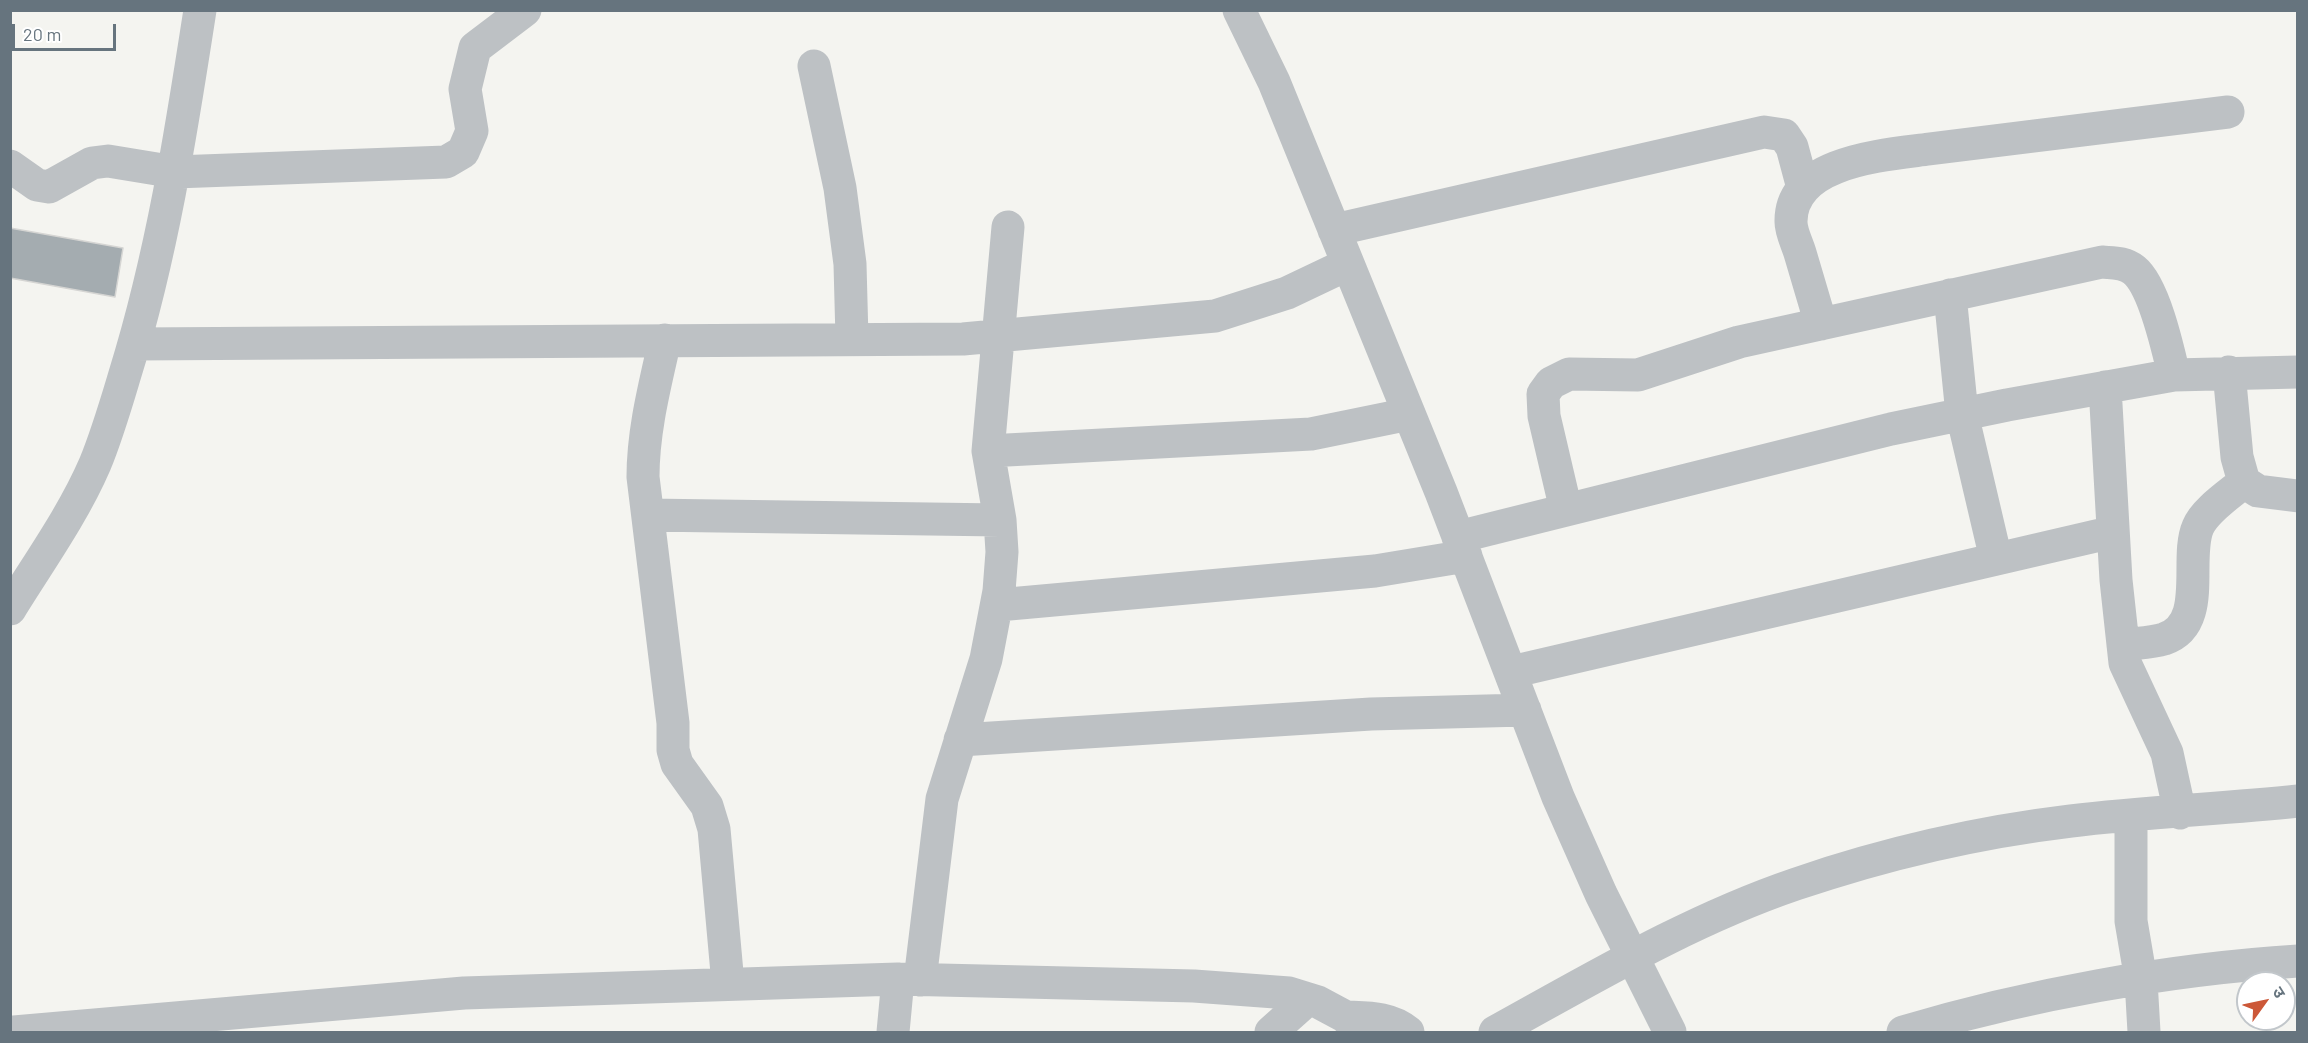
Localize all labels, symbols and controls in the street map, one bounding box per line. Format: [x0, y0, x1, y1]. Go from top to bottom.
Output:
scale bar [15, 12, 118, 50]
text: 20 m [23, 23, 61, 45]
north arrow [2236, 971, 2296, 1031]
text: उ [2269, 983, 2290, 1001]

